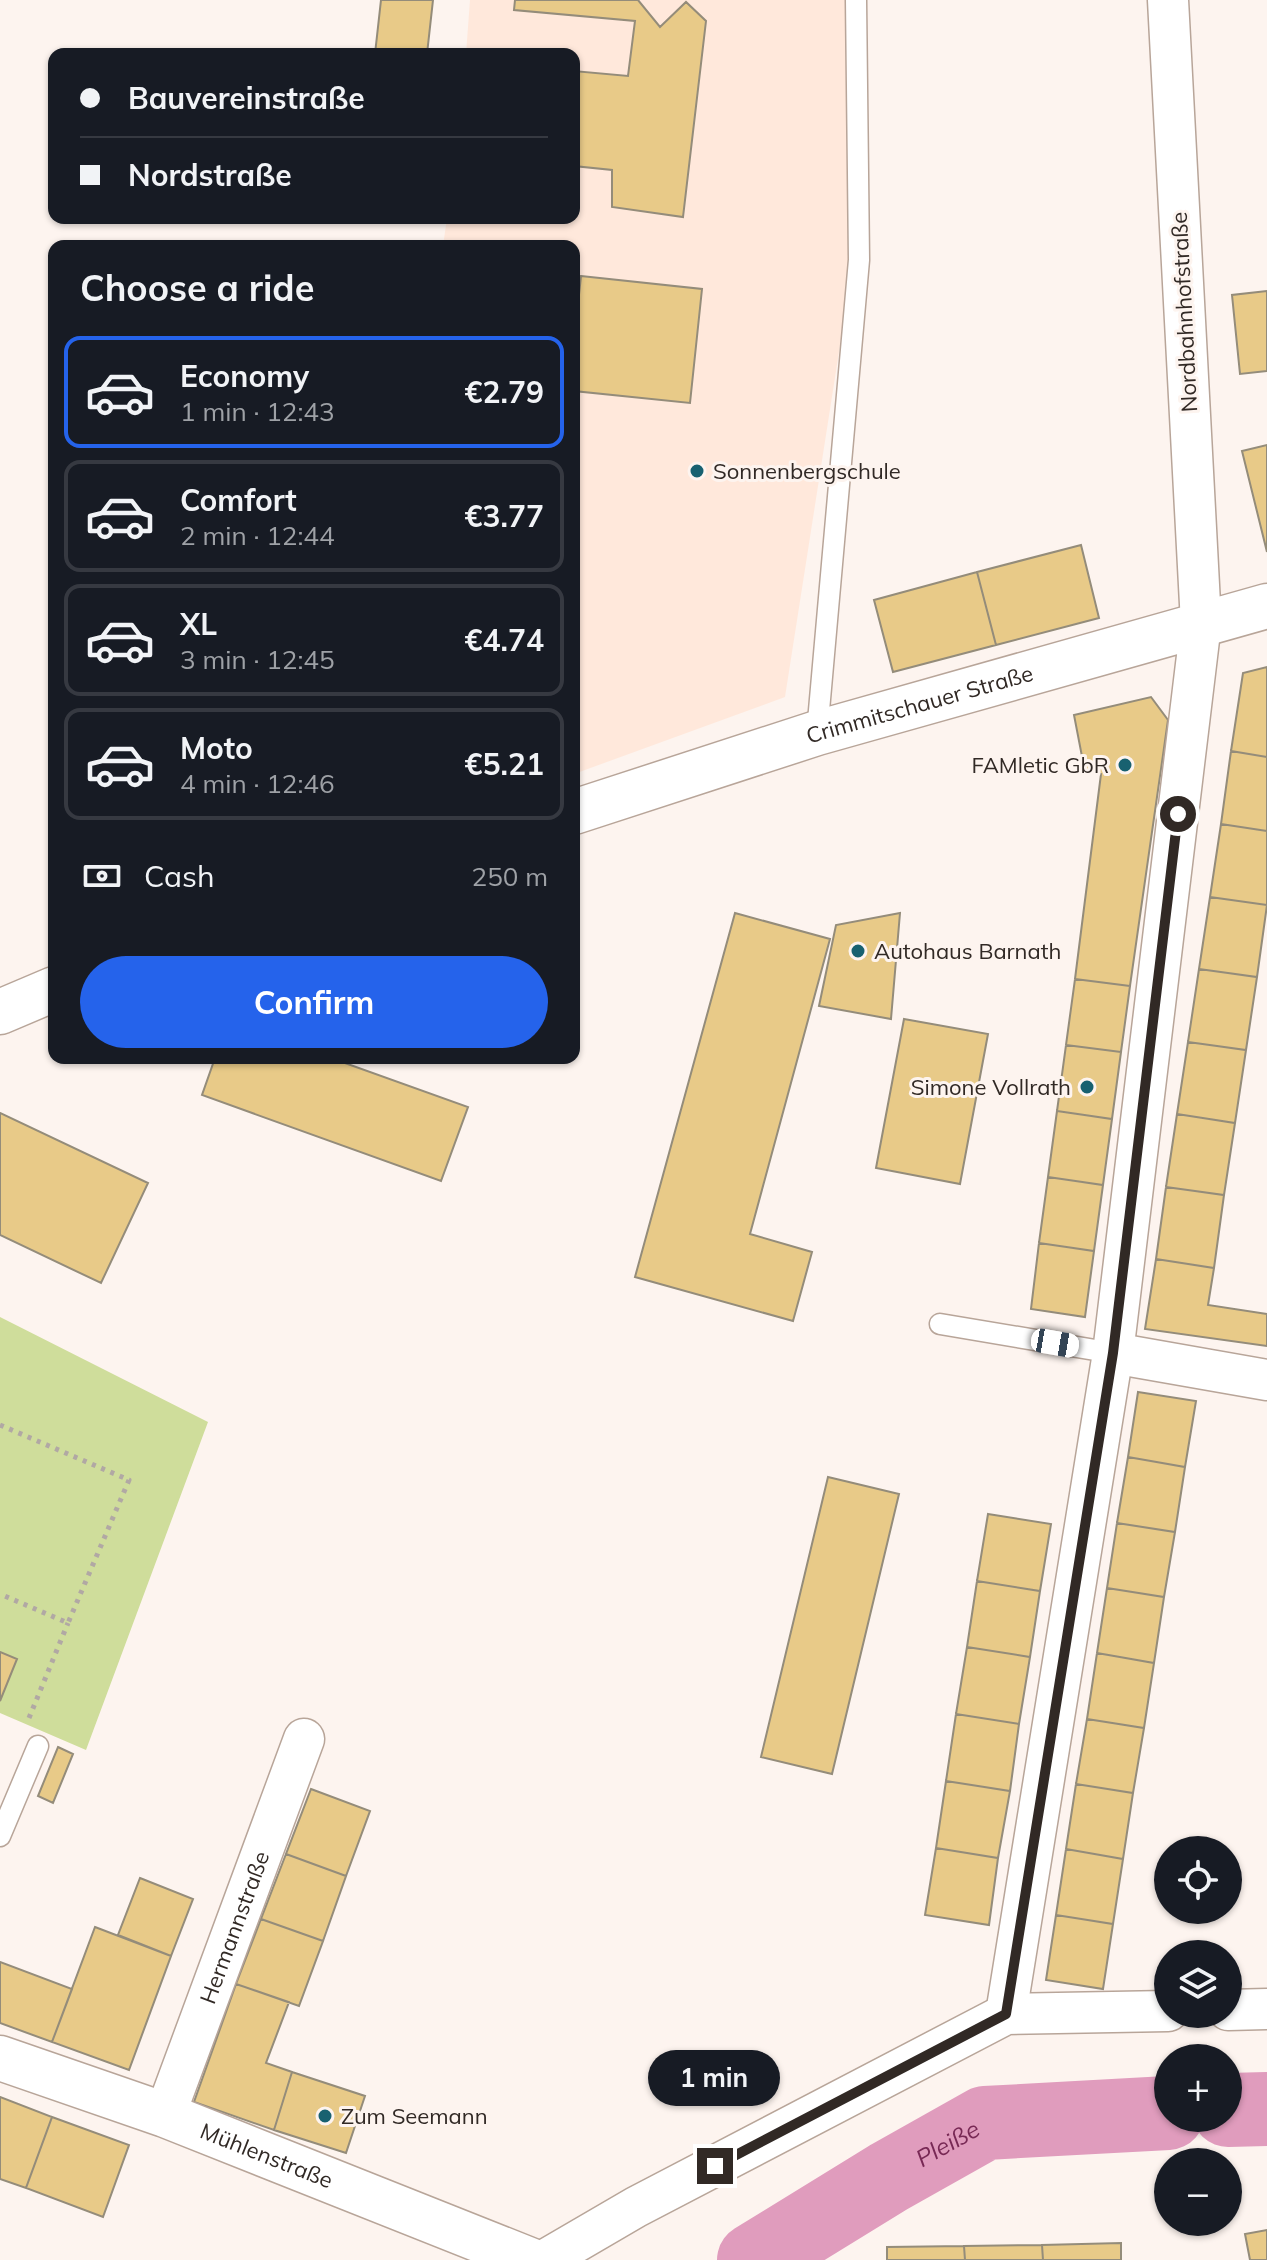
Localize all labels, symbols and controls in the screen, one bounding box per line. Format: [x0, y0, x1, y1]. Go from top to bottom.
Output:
text: Bauvereinstraße [128, 79, 365, 117]
text: Nordstraße [128, 156, 292, 194]
street label: Nordbahnhofstraße [1165, 211, 1203, 413]
text: Choose a ride [80, 265, 314, 310]
icon: car [84, 356, 156, 428]
text: Economy [180, 357, 309, 395]
text: €2.79 [465, 373, 544, 411]
text: 1 min · 12:43 [180, 395, 335, 428]
place label: Sonnenbergschule [713, 457, 901, 485]
marker: Sonnenbergschule [688, 462, 706, 480]
icon: car [84, 480, 156, 552]
text: Comfort [180, 481, 297, 519]
text: €3.77 [465, 497, 544, 535]
text: 2 min · 12:44 [180, 519, 335, 552]
icon: car [84, 604, 156, 676]
text: XL [180, 605, 217, 643]
text: €4.74 [465, 621, 544, 659]
text: 3 min · 12:45 [180, 643, 335, 676]
street label: Crimmitschauer Straße [802, 659, 1036, 750]
icon: car [84, 728, 156, 800]
text: Moto [180, 729, 253, 767]
text: €5.21 [465, 745, 544, 783]
place label: FAMletic GbR [972, 751, 1109, 779]
marker: FAMletic GbR [1116, 756, 1134, 774]
text: 4 min · 12:46 [180, 767, 335, 800]
route start [1160, 796, 1196, 832]
icon: cash [80, 854, 124, 898]
text: Cash [144, 857, 215, 895]
text: 250 m [472, 860, 548, 893]
place label: Autohaus Barnath [874, 937, 1061, 965]
marker: Autohaus Barnath [849, 942, 867, 960]
button: Confirm [80, 956, 548, 1048]
place label: Simone Vollrath [911, 1073, 1071, 1101]
marker: Simone Vollrath [1078, 1078, 1096, 1096]
car [1029, 1327, 1081, 1359]
map controls [1154, 1836, 1242, 2236]
button: locate [1154, 1836, 1242, 1924]
street label: Hermannstraße [193, 1847, 275, 2008]
button: layers [1154, 1940, 1242, 2028]
button: + [1154, 2044, 1242, 2132]
callout: 1 min [649, 2050, 781, 2106]
text: 1 min [680, 2061, 748, 2094]
place label: Zum Seemann [341, 2102, 488, 2130]
marker: Zum Seemann [316, 2107, 334, 2125]
water label: Pleiße [910, 2113, 985, 2173]
street label: Mühlenstraße [196, 2117, 337, 2194]
route end [697, 2148, 733, 2184]
button: − [1154, 2148, 1242, 2236]

